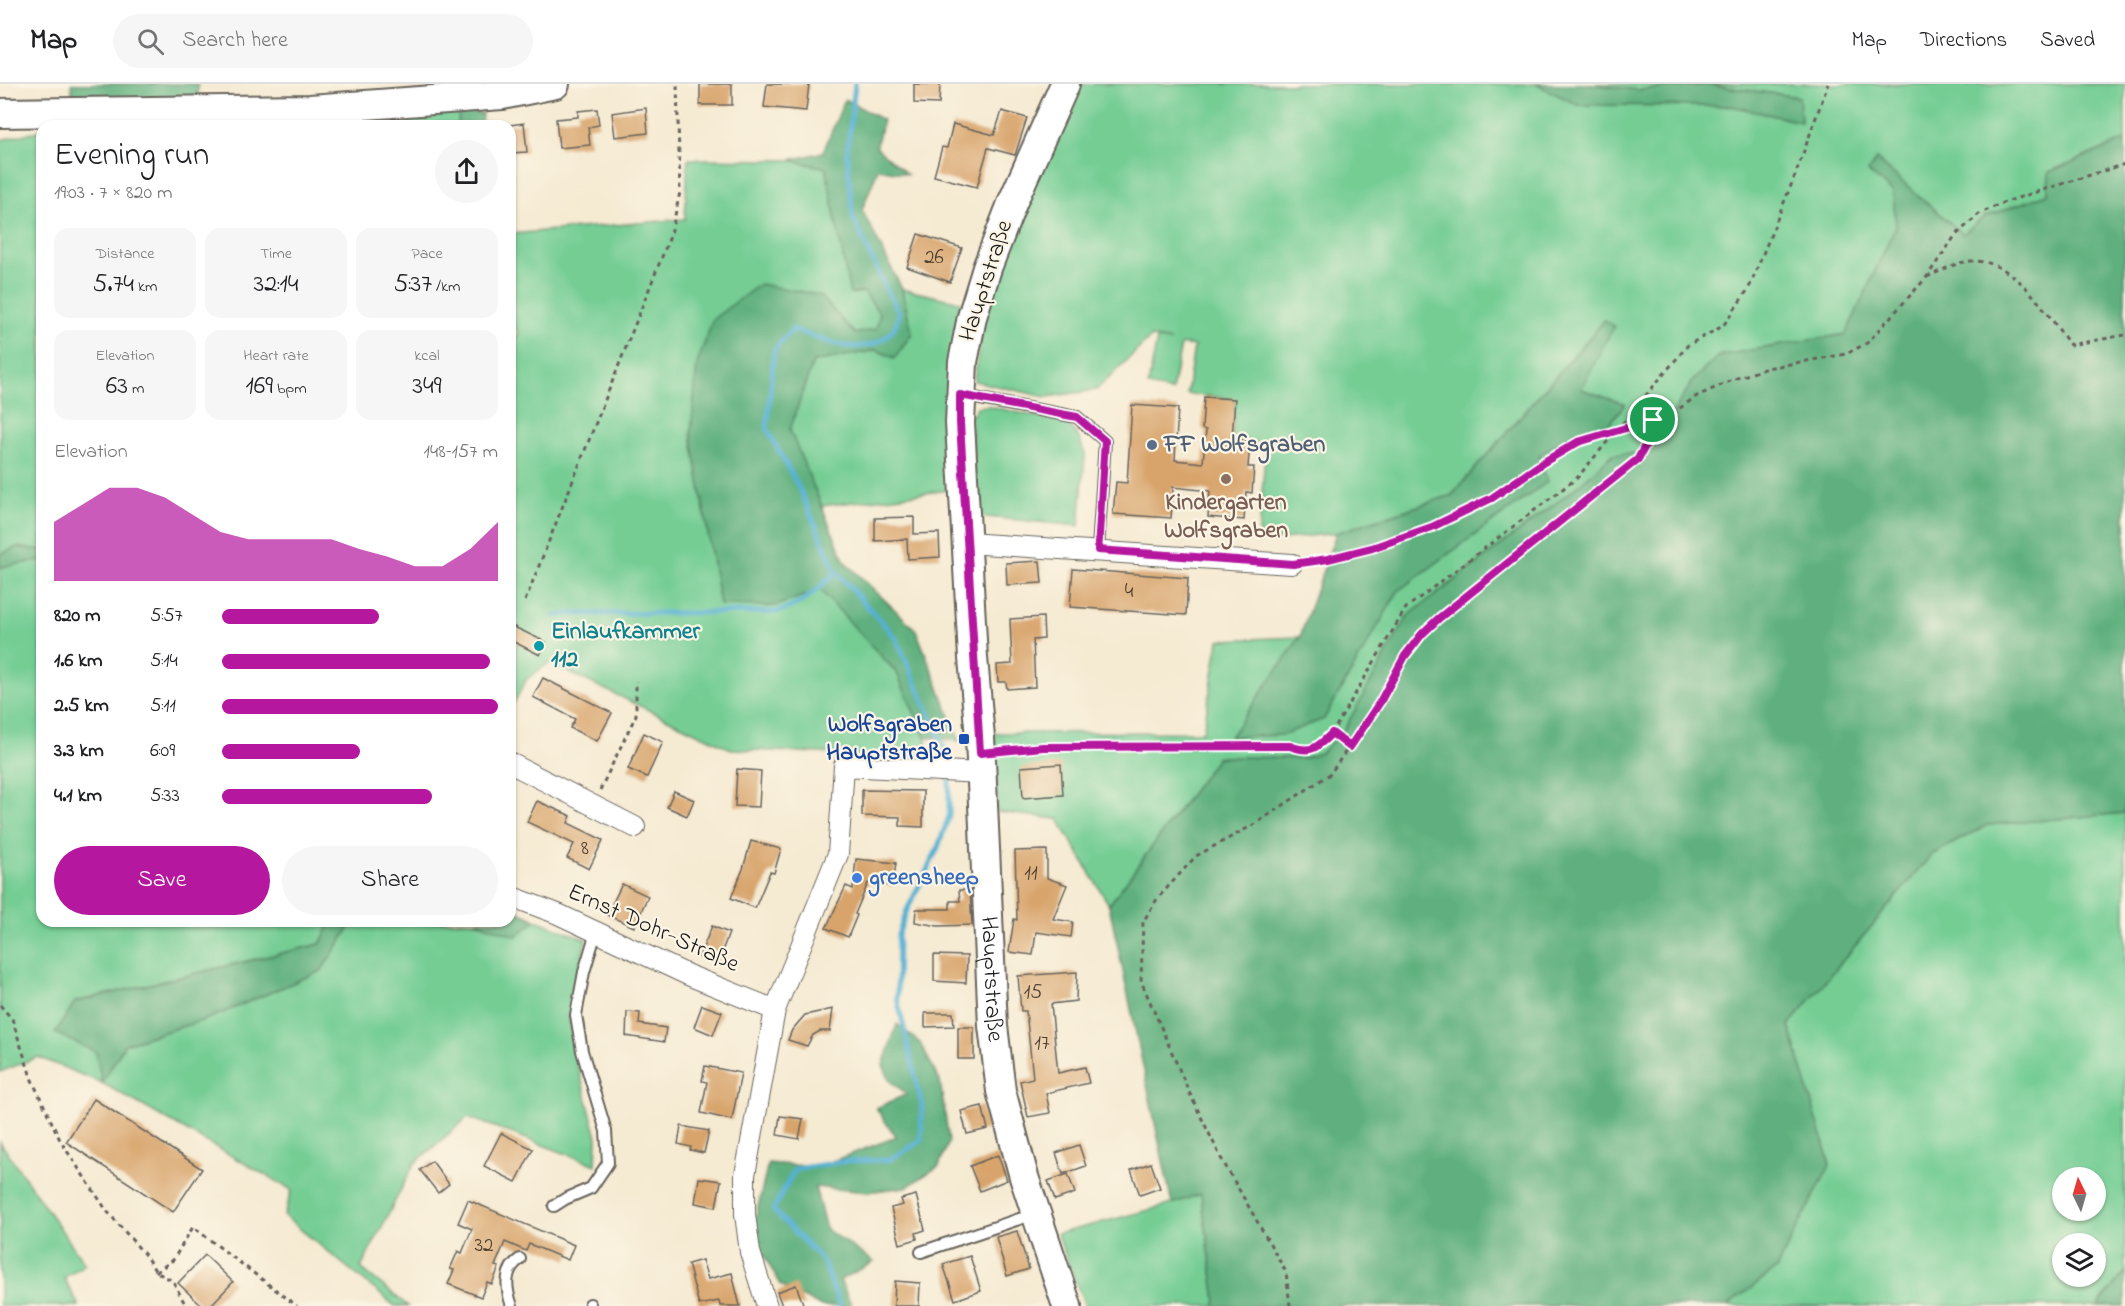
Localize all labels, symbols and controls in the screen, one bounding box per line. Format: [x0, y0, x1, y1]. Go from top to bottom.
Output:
search box [113, 14, 533, 68]
text: Map [30, 21, 77, 62]
icon: search [134, 25, 167, 58]
text: Search here [182, 25, 288, 57]
text: Map [1851, 26, 1887, 56]
text: Directions [1920, 26, 2007, 56]
text: Saved [2040, 26, 2095, 56]
text: Evening run [54, 132, 209, 180]
button: share [435, 140, 498, 203]
text: 19:03 · 7 × 820 m [54, 179, 173, 208]
street label: Hauptstraße [951, 216, 1023, 346]
text: Distance [96, 242, 154, 266]
text: Time [260, 242, 292, 266]
text: Pace [411, 242, 443, 266]
house number: 26 [924, 243, 944, 273]
text: 5.74 [92, 266, 134, 304]
text: 32:14 [254, 266, 298, 304]
text: 5:37 [394, 266, 432, 304]
text: km [134, 275, 158, 299]
text: /km [432, 275, 460, 299]
text: Elevation [96, 344, 154, 368]
text: Heart rate [243, 344, 309, 368]
text: kcal [414, 344, 440, 368]
text: 63 [106, 368, 128, 406]
text: 169 [245, 368, 273, 406]
text: 349 [412, 368, 442, 406]
text: m [128, 377, 144, 401]
text: bpm [273, 377, 307, 401]
pin [1627, 394, 1678, 445]
icon: arrive [1636, 403, 1669, 436]
place label: FF Wolfsgraben [1163, 428, 1325, 464]
text: Elevation [54, 438, 128, 467]
text: 148–157 m [424, 438, 498, 467]
marker: FF Wolfsgraben [1145, 438, 1159, 452]
marker: Kindergarten Wolfsgraben [1219, 472, 1233, 486]
place label: Kindergarten Wolfsgraben [1164, 486, 1288, 550]
house number: 4 [1125, 577, 1134, 607]
text: 820 m [54, 602, 101, 631]
text: 5:57 [150, 602, 183, 631]
place label: Einlaufkammer 112 [551, 615, 701, 678]
marker: Einlaufkammer 112 [532, 639, 546, 653]
text: 1.6 km [54, 647, 103, 676]
text: 5:14 [150, 647, 178, 676]
text: 2.5 km [54, 692, 109, 721]
text: 5:11 [150, 692, 176, 721]
place label: Wolfsgraben Hauptstraße [826, 708, 953, 771]
marker: Wolfsgraben Hauptstraße [957, 732, 971, 746]
text: 3.3 km [54, 737, 104, 766]
text: 6:09 [150, 737, 175, 766]
text: 4.1 km [54, 782, 102, 811]
text: 5:33 [150, 782, 180, 811]
house number: 8 [581, 834, 589, 864]
button: Save [54, 846, 270, 915]
button: Share [282, 846, 498, 915]
house number: 11 [1024, 859, 1038, 889]
place label: greensheep [868, 861, 979, 897]
marker: greensheep [850, 871, 864, 885]
street label: Ernst Dohr-Straße [562, 875, 745, 983]
street label: Hauptstraße [971, 915, 1012, 1044]
house number: 15 [1024, 978, 1042, 1008]
house number: 17 [1034, 1029, 1050, 1059]
north arrow [2052, 1167, 2106, 1221]
map controls [2052, 1167, 2106, 1287]
house number: 32 [474, 1231, 494, 1261]
button: layers [2052, 1233, 2106, 1287]

